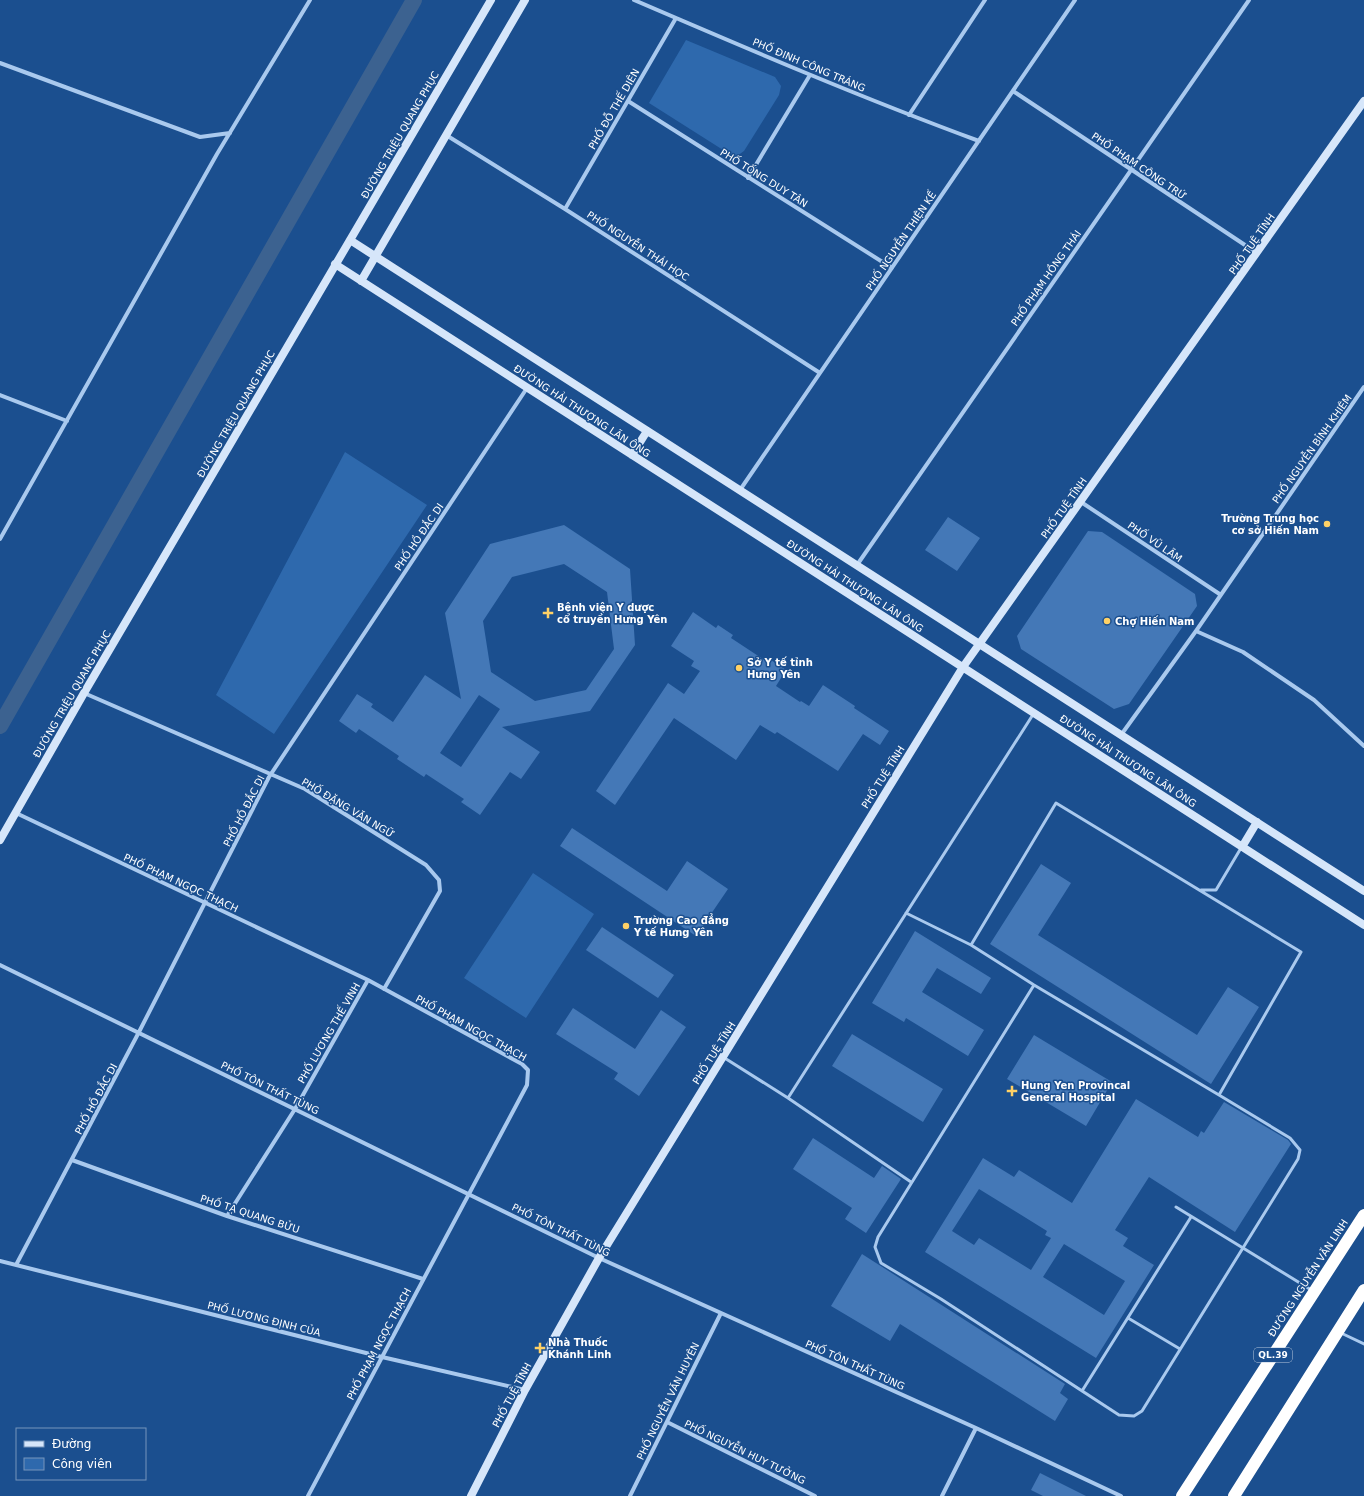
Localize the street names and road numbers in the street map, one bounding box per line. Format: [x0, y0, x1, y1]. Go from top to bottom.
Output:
street label: PHỐ ĐINH CÔNG TRÁNG [751, 34, 868, 94]
street label: PHỐ ĐỖ THẾ DIÊN [584, 65, 642, 151]
street label: ĐƯỜNG TRIỆU QUANG PHỤC [358, 69, 442, 201]
street label: PHỐ PHẠM CÔNG TRỨ [1089, 129, 1189, 203]
street label: PHỐ TỐNG DUY TÂN [718, 145, 811, 209]
street label: PHỐ NGUYỄN THIỆN KẾ [861, 187, 939, 293]
street label: PHỐ NGUYỄN THÁI HỌC [584, 206, 693, 284]
street label: PHỐ TUỆ TĨNH [1225, 210, 1278, 277]
street label: PHỐ PHẠM HỒNG THÁI [1007, 227, 1084, 328]
street label: ĐƯỜNG TRIỆU QUANG PHỤC [194, 348, 278, 480]
street label: ĐƯỜNG HẢI THƯỢNG LÃN ÔNG [511, 361, 653, 460]
street label: PHỐ NGUYỄN BỈNH KHIÊM [1268, 391, 1354, 505]
street label: PHỐ TUỆ TĨNH [1037, 474, 1090, 541]
street label: PHỐ HỒ ĐẮC DI [391, 500, 446, 573]
street label: PHỐ VŨ LÃM [1126, 518, 1185, 564]
street label: ĐƯỜNG HẢI THƯỢNG LÃN ÔNG [784, 536, 926, 635]
street label: ĐƯỜNG TRIỆU QUANG PHỤC [30, 628, 114, 760]
street label: ĐƯỜNG HẢI THƯỢNG LÃN ÔNG [1057, 711, 1199, 810]
street label: PHỐ TUỆ TĨNH [858, 743, 907, 811]
street label: PHỐ HỒ ĐẮC DI [219, 773, 267, 849]
street label: PHỐ ĐẶNG VĂN NGỮ [299, 774, 397, 841]
street label: PHỐ PHẠM NGỌC THẠCH [122, 850, 241, 915]
street label: PHỐ LƯƠNG THẾ VINH [294, 980, 362, 1085]
street label: PHỐ PHẠM NGỌC THẠCH [413, 991, 529, 1064]
street label: PHỐ TUỆ TĨNH [689, 1019, 738, 1087]
street label: PHỐ TÔN THẤT TÙNG [219, 1058, 322, 1117]
street label: PHỐ HỒ ĐẮC DI [71, 1061, 119, 1136]
street label: PHỐ TẠ QUANG BỬU [199, 1191, 302, 1236]
street label: PHỐ TÔN THẤT TÙNG [510, 1200, 613, 1259]
street label: ĐƯỜNG NGUYỄN VĂN LINH [1263, 1216, 1350, 1339]
street label: PHỐ PHẠM NGỌC THẠCH [343, 1285, 414, 1402]
street label: PHỐ LƯƠNG ĐỊNH CỦA [206, 1298, 322, 1339]
street label: PHỐ TÔN THẤT TÙNG [804, 1336, 907, 1392]
street label: PHỐ NGUYỄN VĂN HUYÊN [632, 1339, 701, 1462]
road number: QL.39 [1254, 1348, 1292, 1362]
street label: PHỐ TUỆ TĨNH [489, 1360, 535, 1430]
street label: PHỐ NGUYỄN HUY TƯỞNG [683, 1415, 809, 1486]

